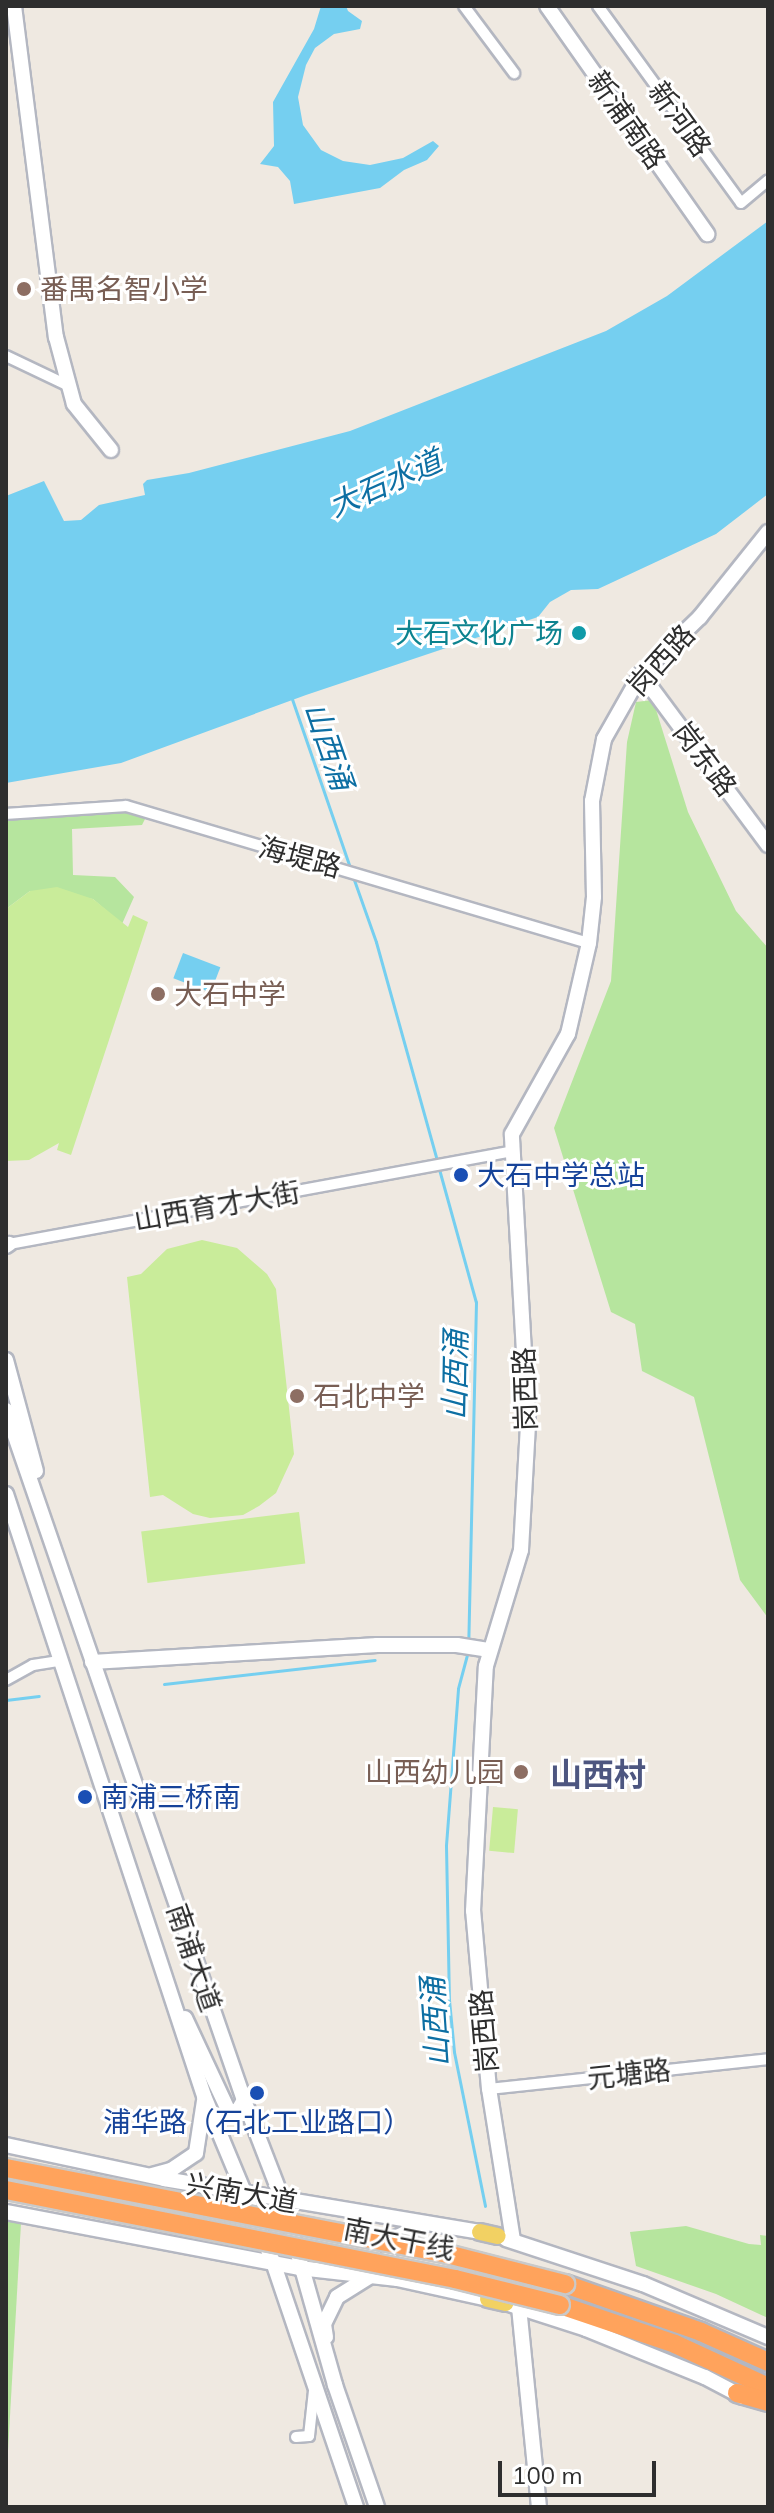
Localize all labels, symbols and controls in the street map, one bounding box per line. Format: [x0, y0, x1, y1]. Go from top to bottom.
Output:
street label: 新浦南路 [581, 64, 673, 176]
street label: 新河路 [642, 75, 718, 163]
place label: 番禺名智小学 [40, 272, 208, 306]
marker: 番禺名智小学 [15, 280, 33, 298]
water label: 大石水道 [323, 442, 447, 524]
place label: 大石文化广场 [395, 616, 563, 650]
street label: 岗西路 [620, 618, 702, 702]
marker: 大石文化广场 [570, 624, 588, 642]
water label: 山西涌 [297, 698, 361, 794]
street label: 岗东路 [666, 715, 744, 803]
street label: 海堤路 [255, 830, 345, 884]
place label: 大石中学 [174, 977, 286, 1011]
marker: 大石中学 [149, 985, 167, 1003]
place label: 大石中学总站 [477, 1158, 645, 1192]
marker: 大石中学总站 [452, 1166, 470, 1184]
street label: 山西育才大街 [131, 1175, 303, 1237]
water label: 山西涌 [436, 1330, 474, 1420]
street label: 岗西路 [507, 1346, 543, 1432]
place label: 石北中学 [313, 1379, 425, 1413]
marker: 石北中学 [288, 1387, 306, 1405]
place label: 山西幼儿园 [365, 1755, 505, 1789]
district label: 山西村 [550, 1755, 646, 1793]
marker: 山西幼儿园 [512, 1763, 530, 1781]
place label: 南浦三桥南 [101, 1780, 241, 1814]
marker: 南浦三桥南 [76, 1788, 94, 1806]
street label: 南浦大道 [160, 1900, 228, 2016]
water label: 山西涌 [414, 1976, 456, 2068]
street label: 岗西路 [464, 1988, 504, 2074]
street label: 元塘路 [585, 2053, 673, 2095]
marker: 浦华路（石北工业路口） [248, 2084, 266, 2102]
place label: 浦华路（石北工业路口） [103, 2105, 411, 2139]
street label: 兴南大道 [184, 2167, 300, 2219]
street label: 南大干线 [341, 2212, 457, 2266]
scale bar [502, 2445, 660, 2495]
text: 100 m [512, 2460, 583, 2490]

